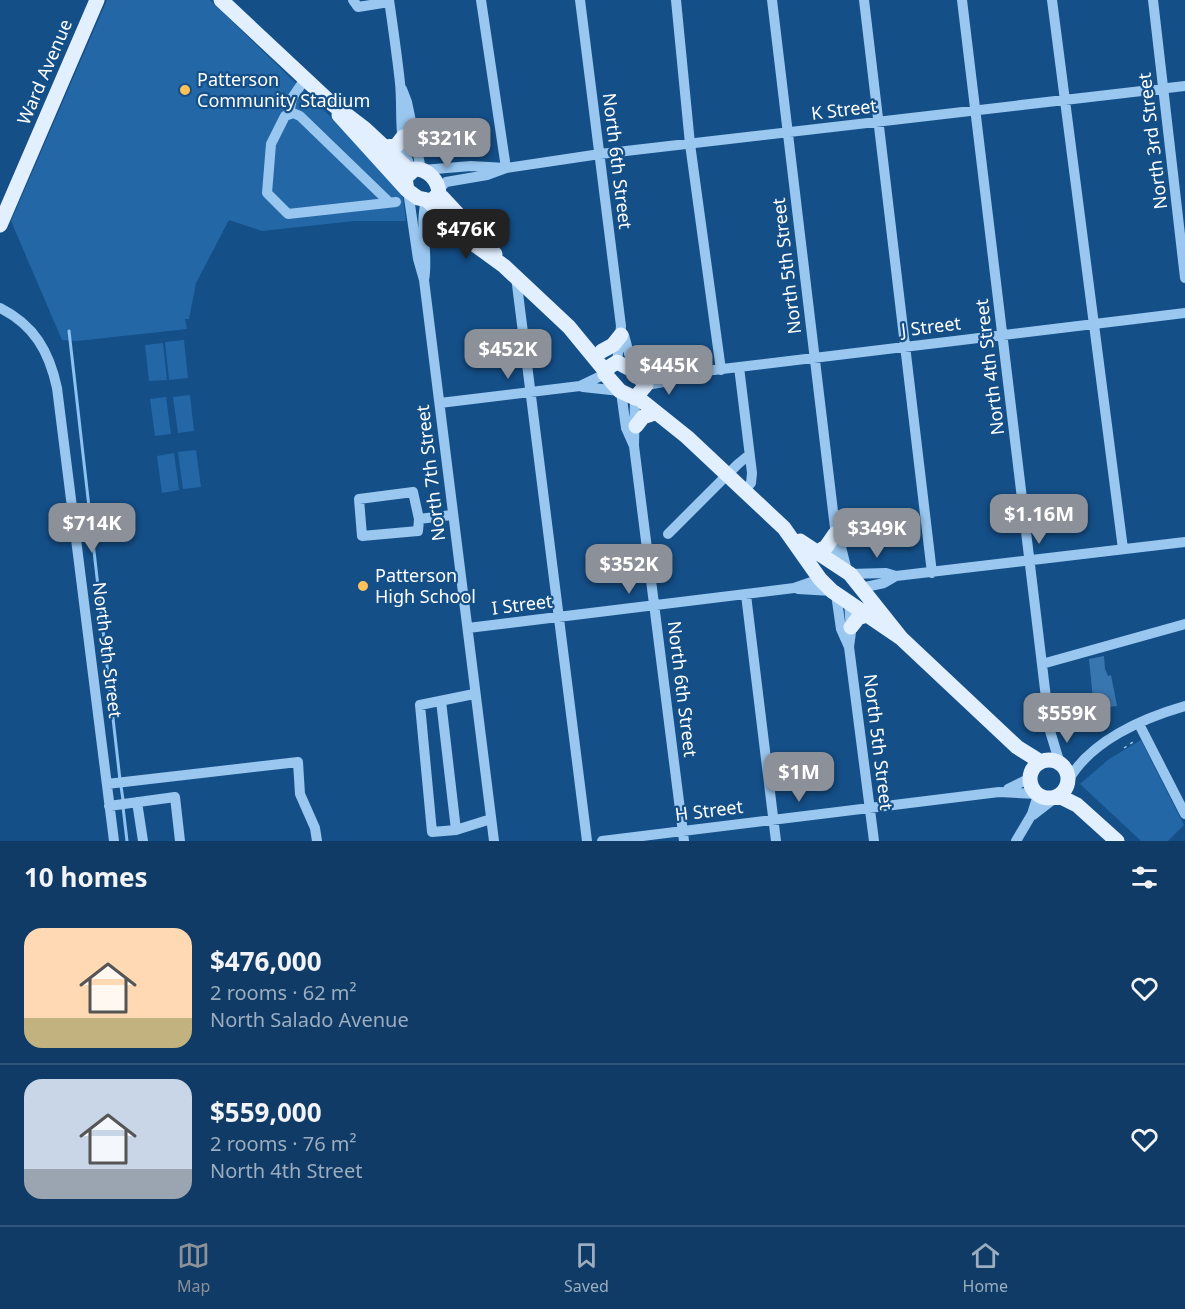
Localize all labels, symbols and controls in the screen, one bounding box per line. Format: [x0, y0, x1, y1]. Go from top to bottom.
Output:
street label: Ward Avenue [11, 15, 77, 128]
place label: Patterson Community Stadium [197, 67, 370, 112]
street label: North 3rd Street [1132, 71, 1172, 211]
marker: Patterson Community Stadium [178, 83, 192, 97]
street label: North 6th Street [598, 91, 638, 231]
street label: K Street [810, 93, 879, 125]
pin: $321K [405, 118, 489, 169]
text: $321K [417, 124, 477, 151]
street label: North 5th Street [766, 196, 806, 336]
pin: $476K [424, 209, 508, 260]
text: $476K [436, 215, 496, 242]
street label: North 4th Street [969, 297, 1009, 437]
street label: J Street [898, 310, 963, 342]
pin: $452K [466, 329, 550, 380]
text: $452K [478, 335, 538, 362]
pin: $445K [627, 345, 711, 396]
text: $445K [639, 351, 699, 378]
street label: North 7th Street [410, 403, 450, 543]
pin: $1.16M [990, 494, 1088, 545]
text: $1.16M [1004, 500, 1074, 527]
pin: $714K [50, 503, 134, 554]
pin: $349K [835, 508, 919, 559]
text: $714K [62, 509, 122, 536]
text: $349K [847, 514, 907, 541]
pin: $352K [587, 544, 671, 595]
text: $352K [599, 550, 659, 577]
place label: Patterson High School [375, 563, 476, 608]
marker: Patterson High School [356, 579, 370, 593]
street label: North 9th Street [88, 580, 128, 720]
street label: I Street [490, 588, 554, 620]
street label: North 6th Street [663, 619, 703, 759]
street label: North 5th Street [859, 672, 899, 812]
pin: $559K [1025, 693, 1109, 744]
text: $559K [1037, 699, 1097, 726]
pin: $1M [770, 752, 828, 803]
text: $1M [778, 758, 820, 785]
street label: H Street [674, 794, 745, 826]
text: 10 homes [24, 859, 148, 895]
icon: filters [1128, 861, 1161, 894]
text: $476,000 [210, 943, 322, 979]
icon: home [72, 952, 144, 1024]
icon: heart [1128, 972, 1161, 1005]
text: 2 rooms · 62 m² [210, 979, 357, 1006]
text: North Salado Avenue [210, 1006, 409, 1033]
text: $559,000 [210, 1094, 322, 1130]
icon: home [72, 1103, 144, 1175]
icon: heart [1128, 1123, 1161, 1156]
text: 2 rooms · 76 m² [210, 1130, 357, 1157]
text: North 4th Street [210, 1157, 362, 1184]
tab: Map [177, 1239, 210, 1297]
tab: Saved [564, 1239, 609, 1297]
tab: Home [963, 1239, 1008, 1297]

